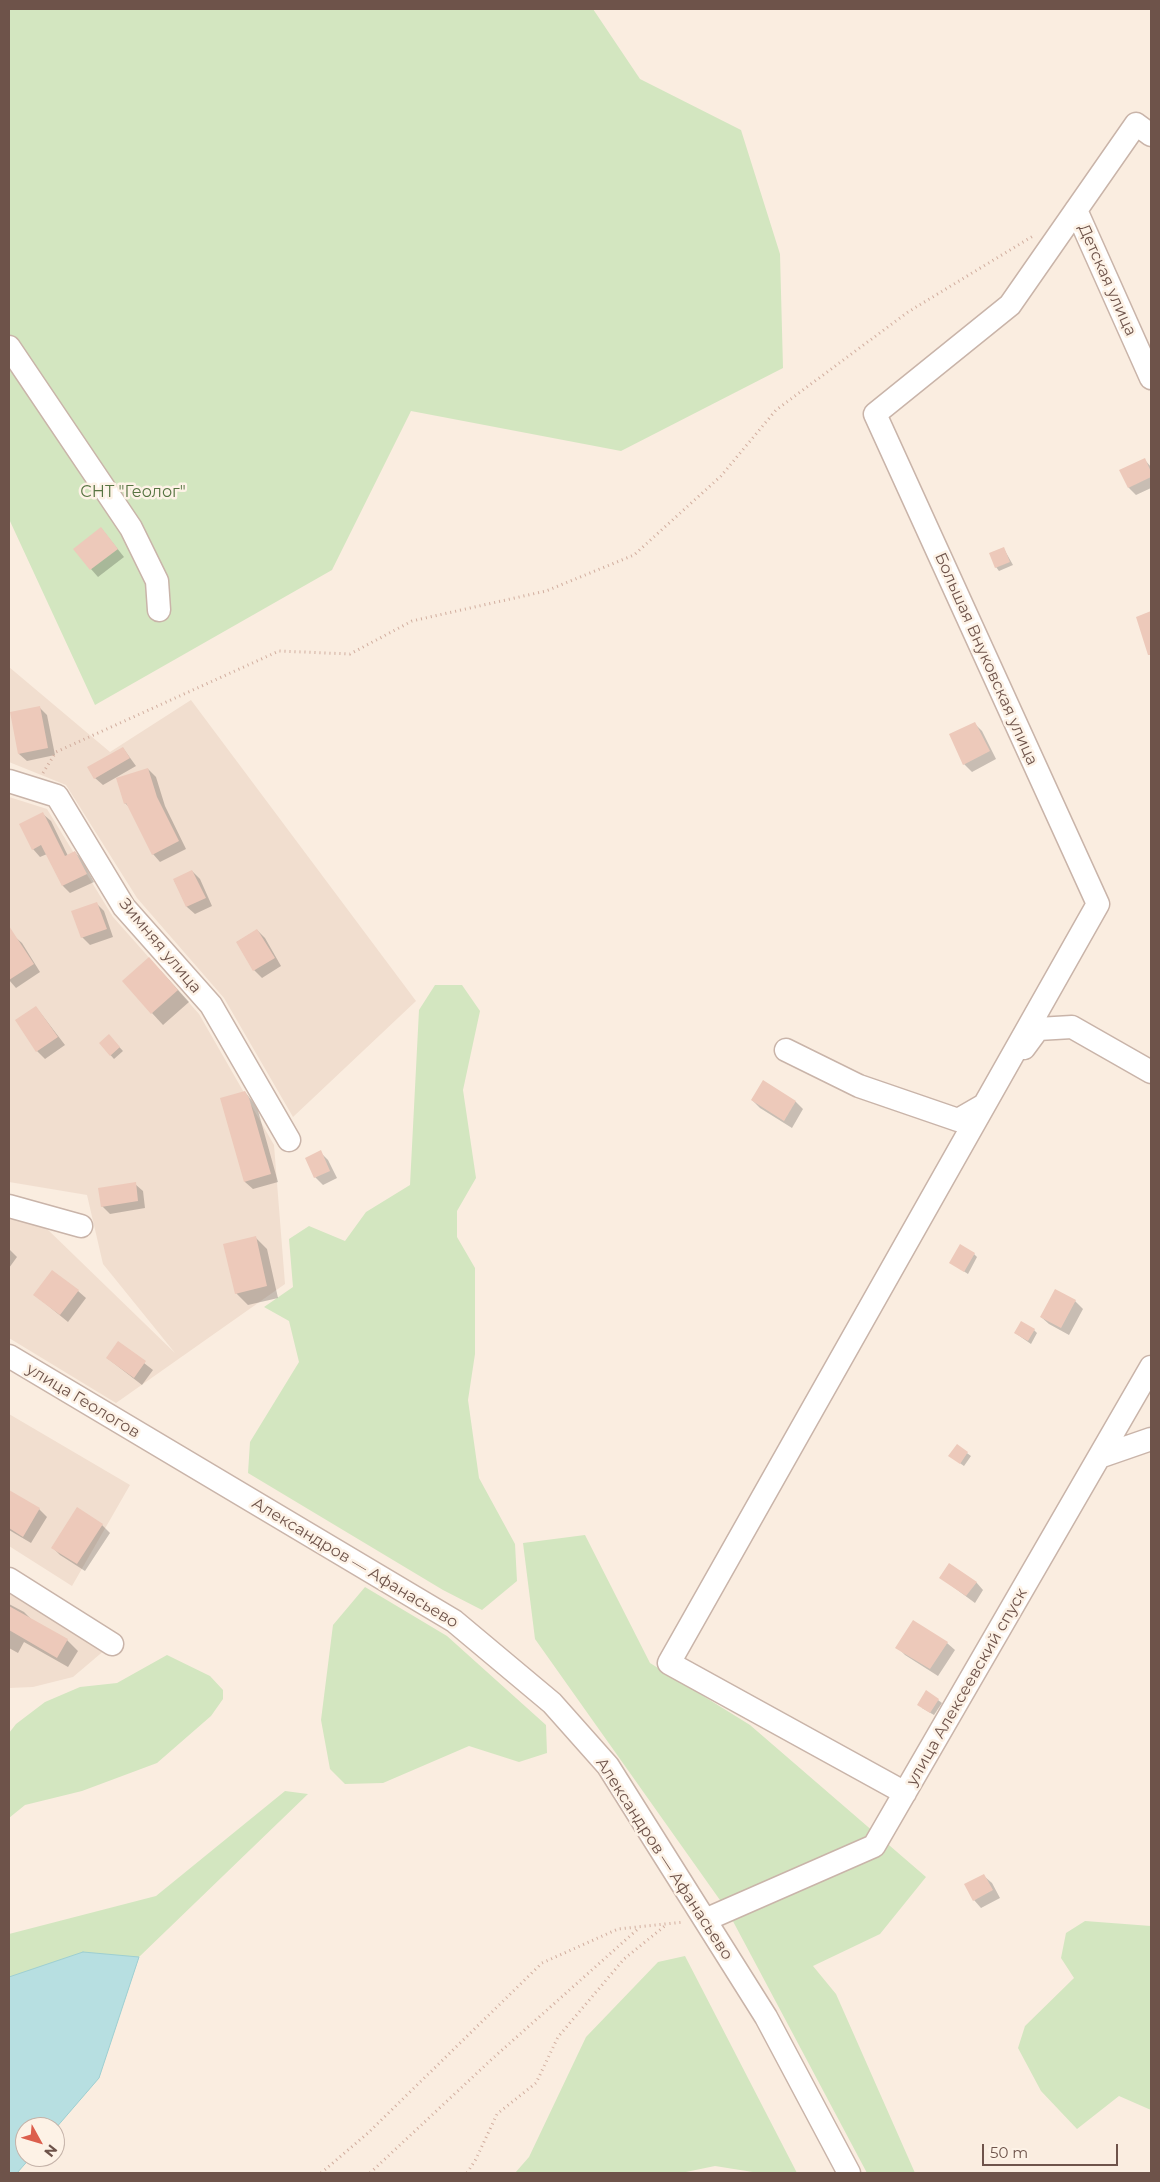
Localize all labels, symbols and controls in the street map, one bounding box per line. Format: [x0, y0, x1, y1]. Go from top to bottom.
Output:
street label: Детская улица [1074, 221, 1140, 339]
park label: СНТ "Геолог" [80, 482, 186, 502]
street label: Большая Внуковская улица [930, 550, 1042, 768]
street label: Зимняя улица [115, 895, 205, 997]
street label: улица Геологов [23, 1360, 143, 1442]
street label: Александров — Афанасьево [248, 1494, 462, 1632]
street label: улица Алексеевский спуск [903, 1585, 1031, 1789]
street label: Александров — Афанасьево [591, 1754, 737, 1964]
north arrow [15, 2117, 65, 2167]
scale bar [985, 2134, 1121, 2166]
text: N [40, 2141, 61, 2161]
text: 50 m [990, 2143, 1028, 2162]

